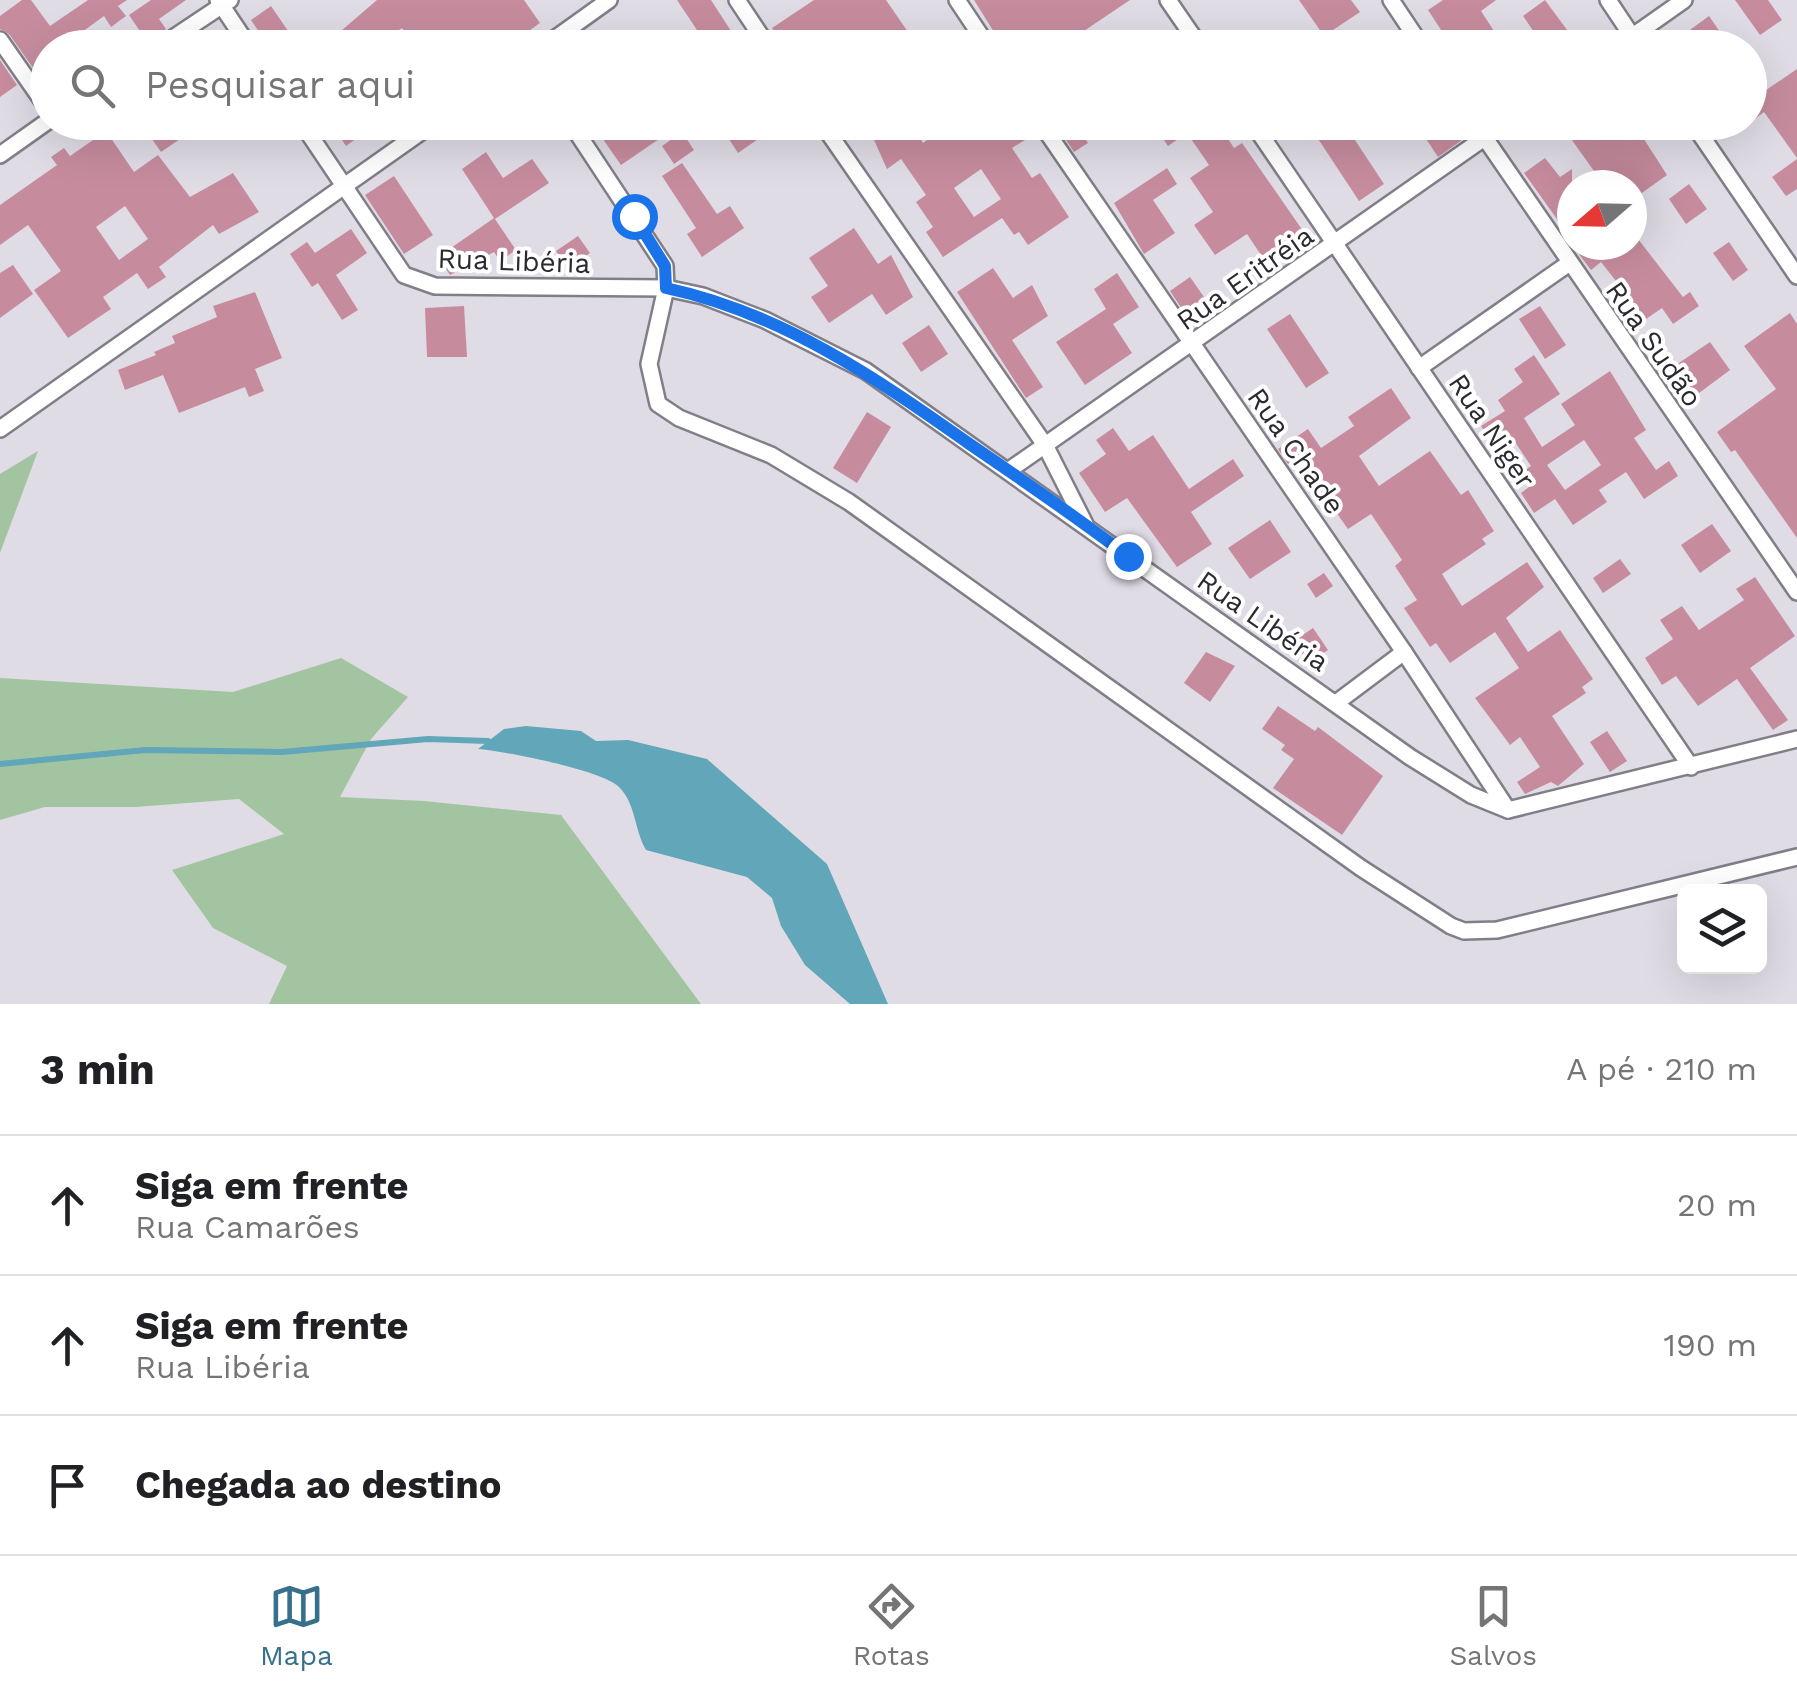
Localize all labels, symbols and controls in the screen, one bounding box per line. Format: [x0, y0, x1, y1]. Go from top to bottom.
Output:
search box [30, 30, 1767, 140]
icon: search [65, 58, 120, 113]
text: Pesquisar aqui [145, 63, 415, 107]
north arrow [1557, 170, 1647, 260]
route start [612, 194, 658, 240]
street label: Rua Eritréia [1170, 219, 1320, 337]
street label: Rua Libéria [437, 242, 591, 280]
street label: Rua Sudão [1599, 275, 1709, 413]
street label: Rua Niger [1442, 368, 1542, 494]
street label: Rua Chade [1240, 382, 1352, 520]
route end [1106, 534, 1152, 580]
street label: Rua Libéria [1191, 564, 1335, 678]
map controls [1677, 884, 1767, 974]
button: layers [1677, 884, 1767, 974]
text: 3 min [40, 1045, 155, 1094]
text: A pé · 210 m [1566, 1050, 1757, 1088]
text: Siga em frente [135, 1164, 409, 1208]
icon: ahead [40, 1178, 95, 1233]
text: 20 m [1677, 1186, 1757, 1224]
text: Rua Camarões [135, 1208, 360, 1246]
text: Siga em frente [135, 1304, 409, 1348]
icon: ahead [40, 1318, 95, 1373]
text: 190 m [1663, 1326, 1757, 1364]
text: Rua Libéria [135, 1348, 310, 1386]
icon: arrive [40, 1458, 95, 1513]
text: Chegada ao destino [135, 1463, 502, 1507]
tab: Mapa [260, 1579, 333, 1672]
tab: Rotas [853, 1579, 930, 1672]
tab: Salvos [1449, 1579, 1537, 1672]

